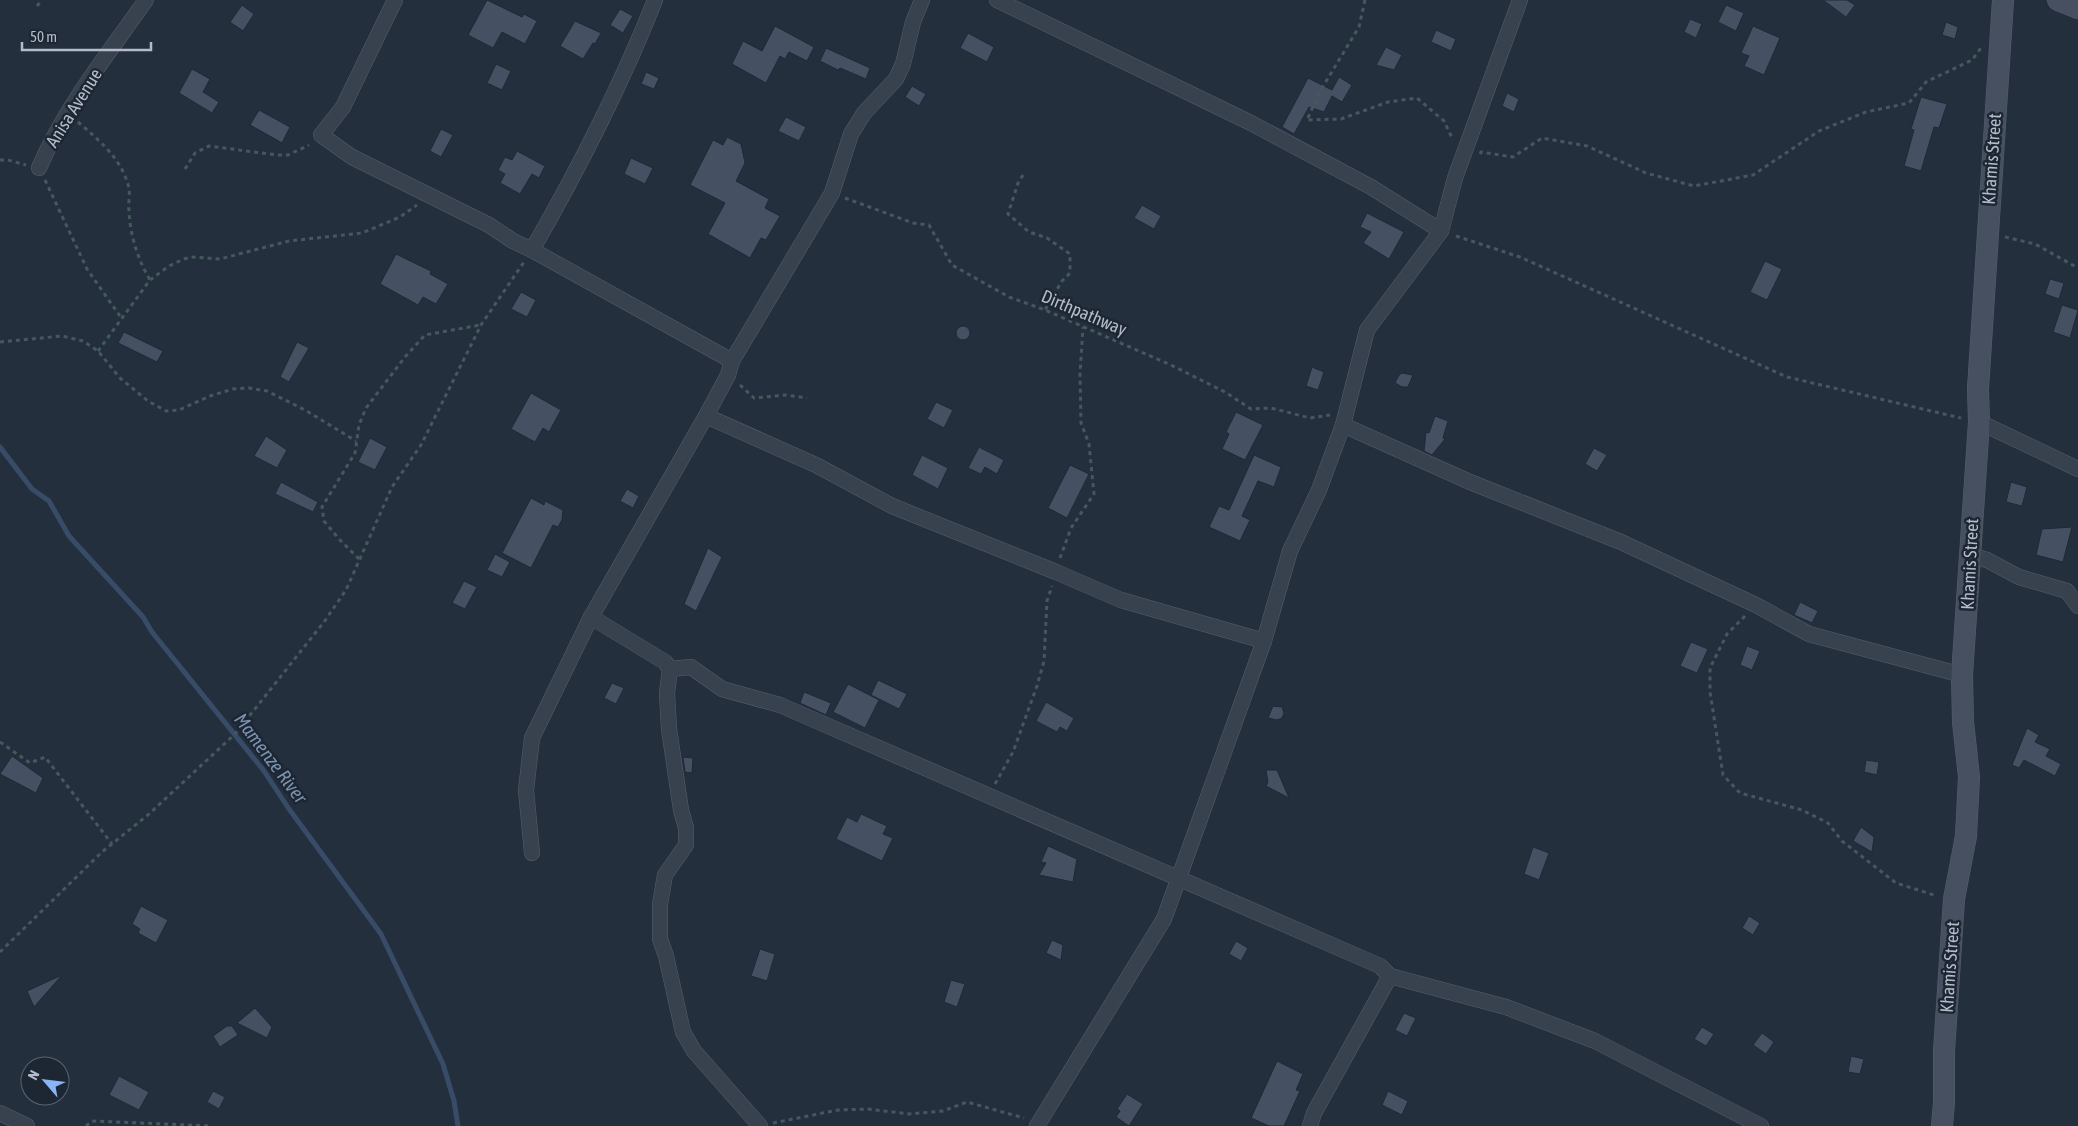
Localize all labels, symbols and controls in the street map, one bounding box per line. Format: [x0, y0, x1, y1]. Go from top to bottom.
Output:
scale bar [22, 20, 151, 52]
text: 50 m [30, 28, 57, 45]
street label: Anisa Avenue [41, 65, 106, 151]
street label: Khamis Street [1978, 113, 2005, 205]
street label: Dirthpathway [1038, 285, 1130, 340]
street label: Khamis Street [1957, 518, 1982, 610]
water label: Mamenze River [230, 709, 313, 808]
street label: Khamis Street [1936, 921, 1963, 1013]
north arrow [20, 1056, 70, 1106]
text: N [25, 1067, 43, 1082]

